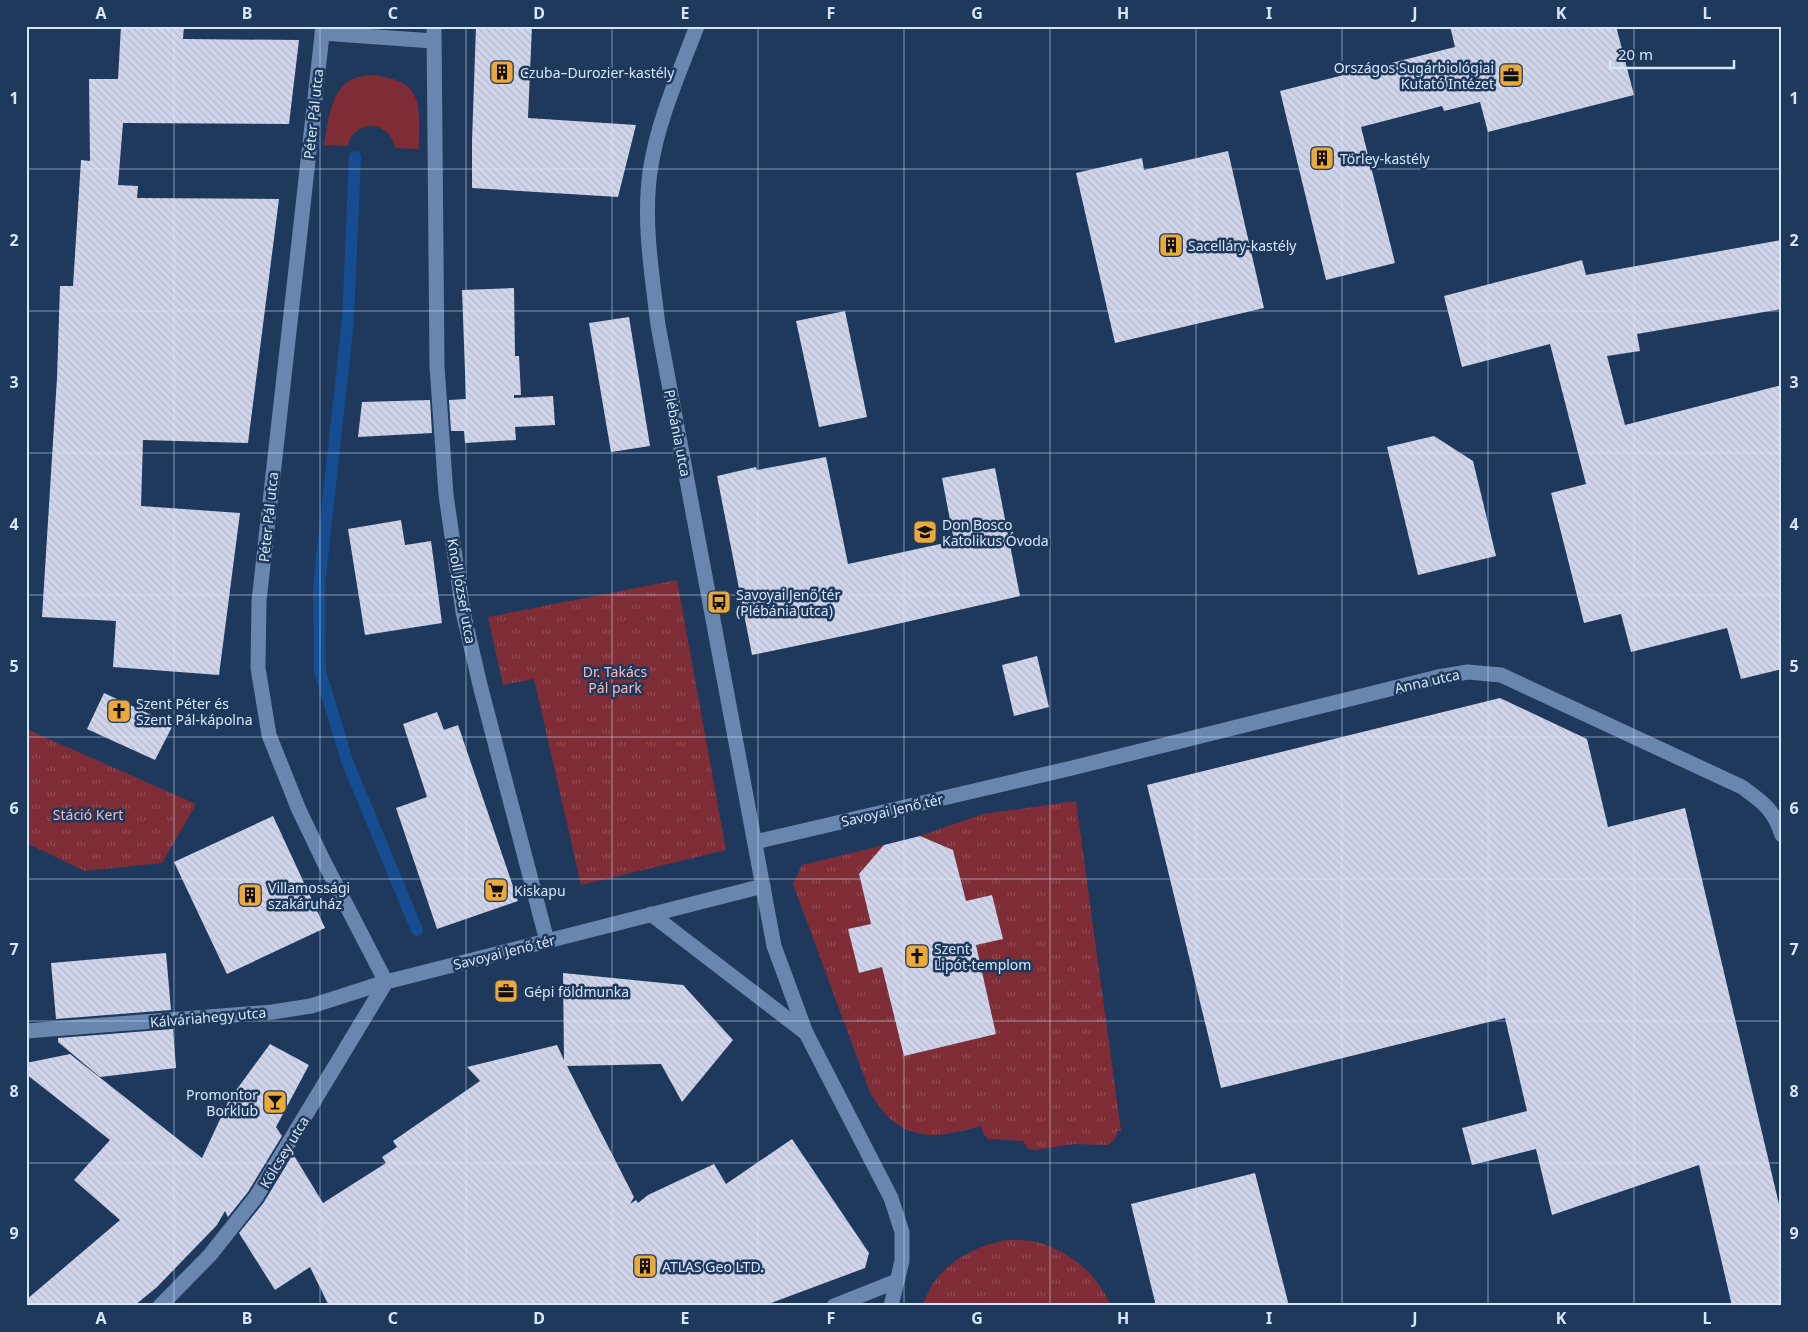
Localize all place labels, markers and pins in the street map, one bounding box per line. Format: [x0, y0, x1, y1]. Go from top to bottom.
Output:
place label: Országos Sugárbiológiai Kutató Intézet [1334, 58, 1494, 93]
building icon: Czuba–Durozier-kastély [489, 59, 515, 85]
office icon: Országos Sugárbiológiai Kutató Intézet [1498, 62, 1524, 88]
place label: Czuba–Durozier-kastély [520, 63, 675, 82]
building icon: Törley-kastély [1309, 145, 1335, 171]
place label: Törley-kastély [1340, 149, 1431, 168]
building icon: Sacelláry-kastély [1158, 232, 1184, 258]
place label: Sacelláry-kastély [1188, 236, 1297, 255]
place label: Don Bosco Katolikus Óvoda [942, 515, 1049, 550]
school or university icon: Don Bosco Katolikus Óvoda [912, 519, 938, 545]
place label: Savoyai Jenő tér (Plébánia utca) [736, 585, 841, 620]
bus stop icon: Savoyai Jenő tér (Plébánia utca) [706, 589, 732, 615]
place label: Szent Péter és Szent Pál-kápolna [136, 694, 252, 729]
church icon: Szent Péter és Szent Pál-kápolna [106, 698, 132, 724]
supermarket icon: Kiskapu [483, 877, 509, 903]
place label: Villamossági szakáruház [268, 878, 350, 913]
place label: Kiskapu [514, 881, 566, 900]
building icon: Villamossági szakáruház [237, 882, 263, 908]
place label: Szent Lipót-templom [934, 939, 1031, 974]
church icon: Szent Lipót-templom [904, 943, 930, 969]
office icon: Gépi földmunka [493, 978, 519, 1004]
place label: Gépi földmunka [524, 982, 629, 1001]
place label: Promontor Borklub [186, 1085, 258, 1120]
bar icon: Promontor Borklub [262, 1089, 288, 1115]
building icon: ATLAS Geo LTD. [632, 1253, 658, 1279]
place label: ATLAS Geo LTD. [662, 1257, 764, 1276]

